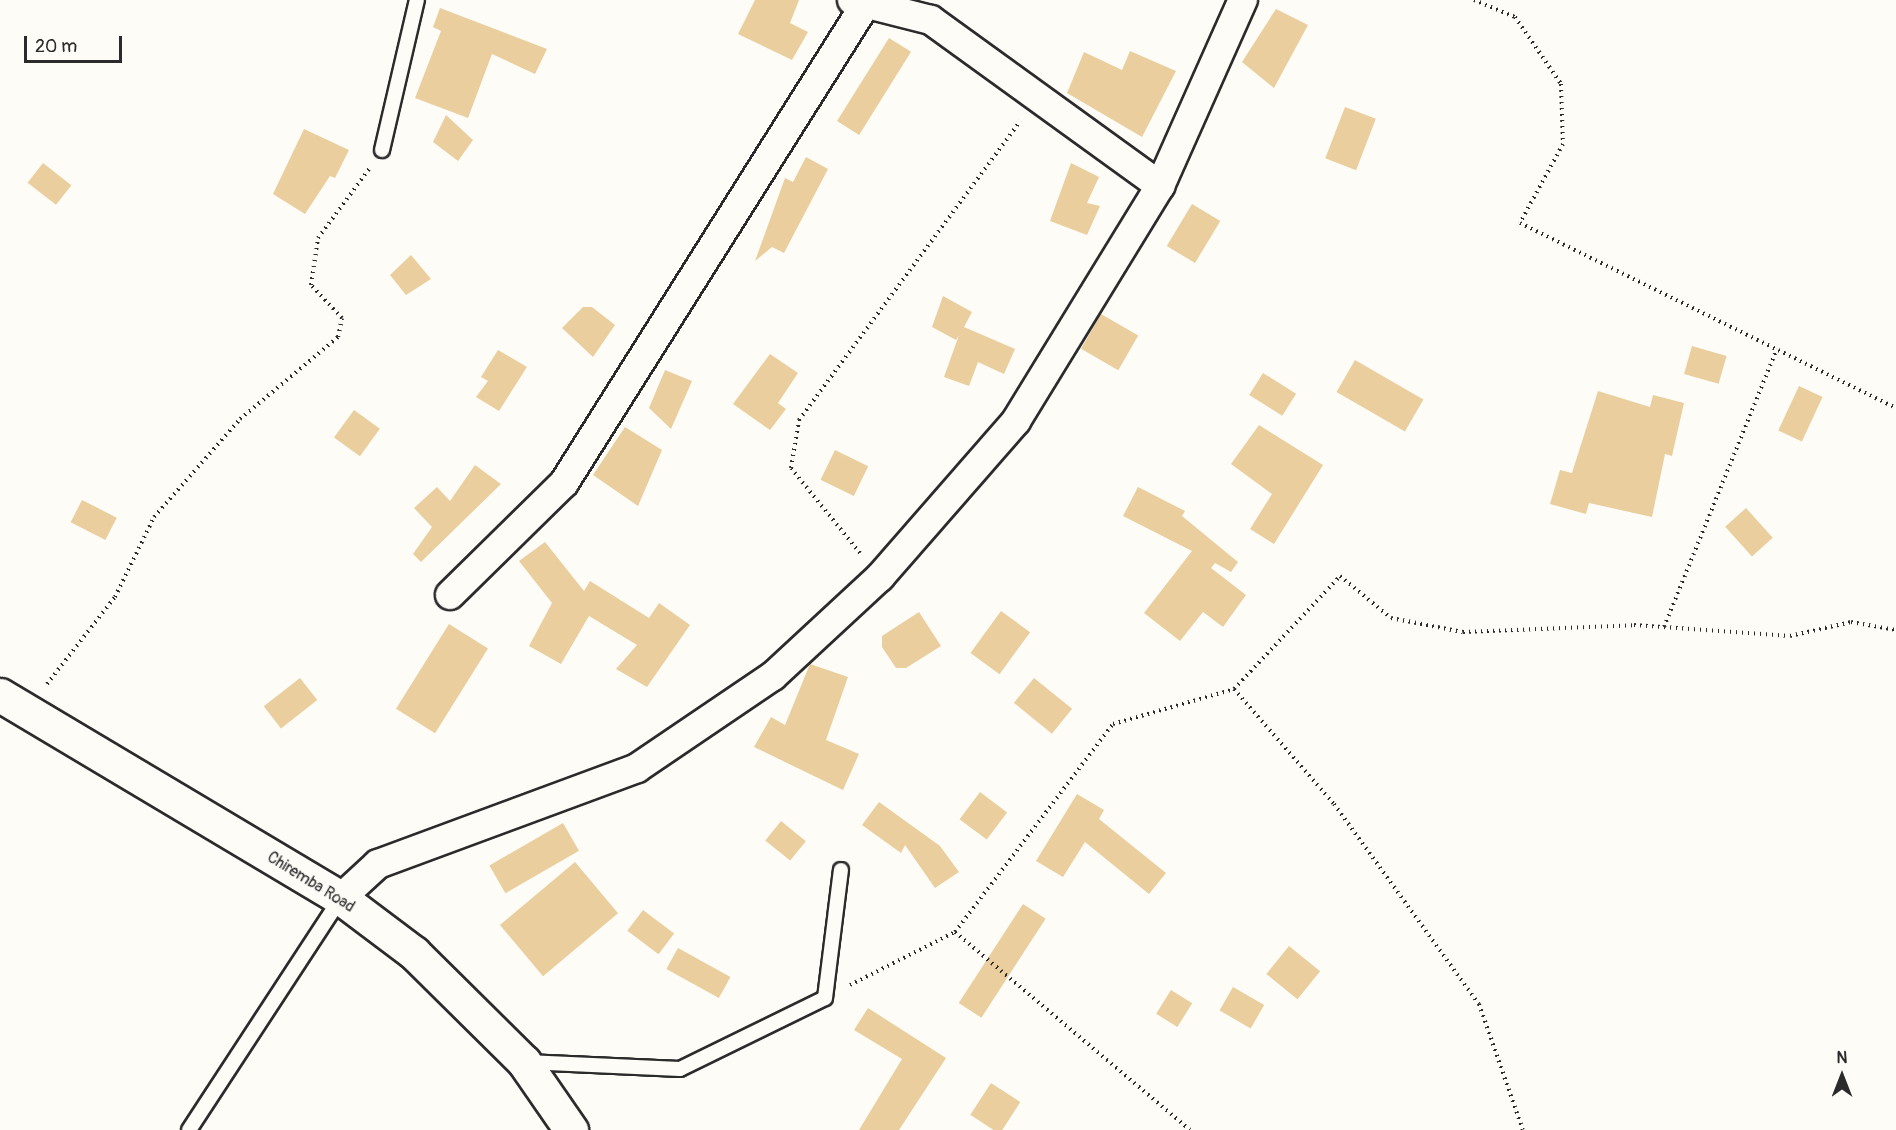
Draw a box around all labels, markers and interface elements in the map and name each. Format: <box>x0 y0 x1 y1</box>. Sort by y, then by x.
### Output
scale bar <box>27 24 124 62</box>
text: 20 m <box>35 35 77 58</box>
street label: Chiremba Road <box>264 847 358 917</box>
north arrow <box>1812 1046 1872 1106</box>
text: N <box>1837 1048 1847 1068</box>

